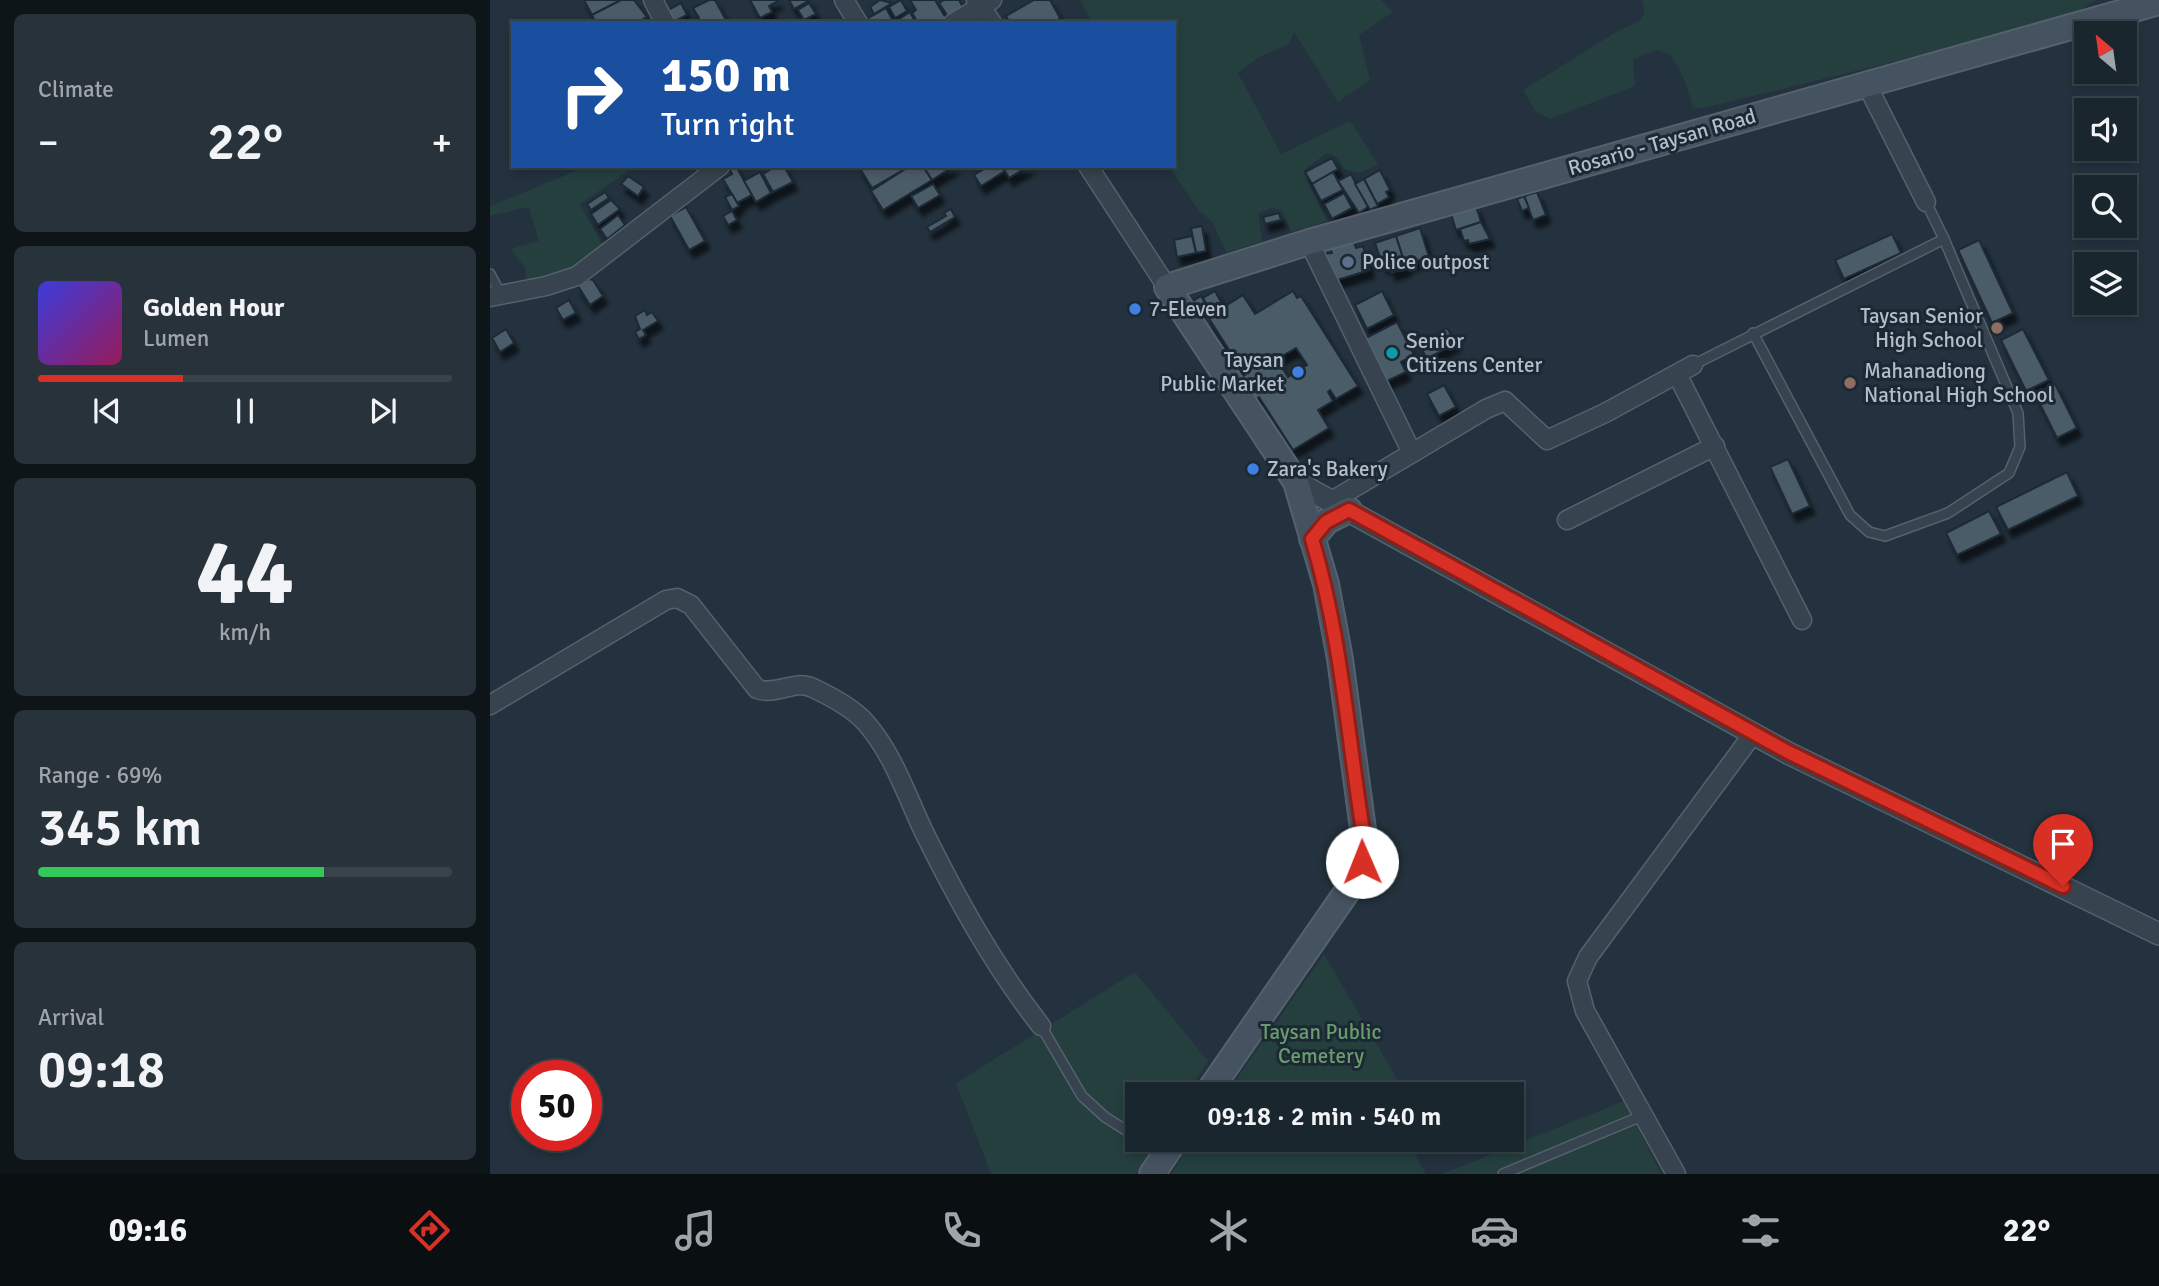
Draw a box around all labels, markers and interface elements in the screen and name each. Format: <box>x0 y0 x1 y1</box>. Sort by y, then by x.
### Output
north arrow <box>2074 21 2137 84</box>
map controls <box>2074 21 2137 315</box>
text: 150 m <box>661 45 791 105</box>
icon: right <box>546 49 637 140</box>
text: Climate <box>38 75 114 104</box>
button: sound <box>2074 98 2137 161</box>
street label: Rosario - Taysan Road <box>1565 103 1759 181</box>
text: Turn right <box>661 105 794 144</box>
text: 22° <box>207 110 283 174</box>
text: − <box>38 119 59 166</box>
text: + <box>431 119 452 166</box>
button: search <box>2074 175 2137 238</box>
place label: Police outpost <box>1362 249 1489 275</box>
button: layers <box>2074 252 2137 315</box>
marker: Police outpost <box>1340 254 1356 270</box>
text: Golden Hour <box>143 292 284 324</box>
place label: 7-Eleven <box>1149 296 1227 322</box>
marker: 7-Eleven <box>1127 301 1143 317</box>
place label: Taysan Senior High School <box>1860 303 1983 353</box>
marker: Taysan Senior High School <box>1989 320 2005 336</box>
text: Lumen <box>143 324 209 353</box>
place label: Senior Citizens Center <box>1406 328 1542 378</box>
marker: Senior Citizens Center <box>1384 345 1400 361</box>
place label: Taysan Public Market <box>1160 347 1284 397</box>
place label: Mahanadiong National High School <box>1864 358 2054 408</box>
marker: Taysan Public Market <box>1290 364 1306 380</box>
marker: Mahanadiong National High School <box>1842 375 1858 391</box>
icon: previous <box>88 392 126 430</box>
icon: pause <box>226 392 264 430</box>
icon: next <box>364 392 402 430</box>
place label: Zara's Bakery <box>1267 456 1388 482</box>
marker: Zara's Bakery <box>1245 461 1261 477</box>
text: 44 <box>196 516 294 629</box>
text: km/h <box>219 618 271 647</box>
text: Range · 69% <box>38 761 162 790</box>
text: 345 km <box>38 796 202 860</box>
pin <box>2033 814 2093 886</box>
position arrow <box>1325 825 1399 899</box>
icon: arrive <box>2044 825 2082 863</box>
text: Arrival <box>38 1003 104 1032</box>
park label: Taysan Public Cemetery <box>1261 1019 1381 1069</box>
text: 09:18 <box>38 1038 165 1102</box>
speed limit sign: 50 <box>511 1060 602 1151</box>
text: 09:18 · 2 min · 540 m <box>1208 1101 1441 1133</box>
icon: directions <box>405 1206 454 1255</box>
icon: music <box>671 1206 720 1255</box>
icon: phone <box>937 1206 986 1255</box>
icon: climate <box>1204 1206 1253 1255</box>
icon: car <box>1470 1206 1519 1255</box>
icon: filters <box>1736 1206 1785 1255</box>
text: 09:16 <box>109 1211 187 1250</box>
text: 22° <box>2003 1211 2050 1250</box>

